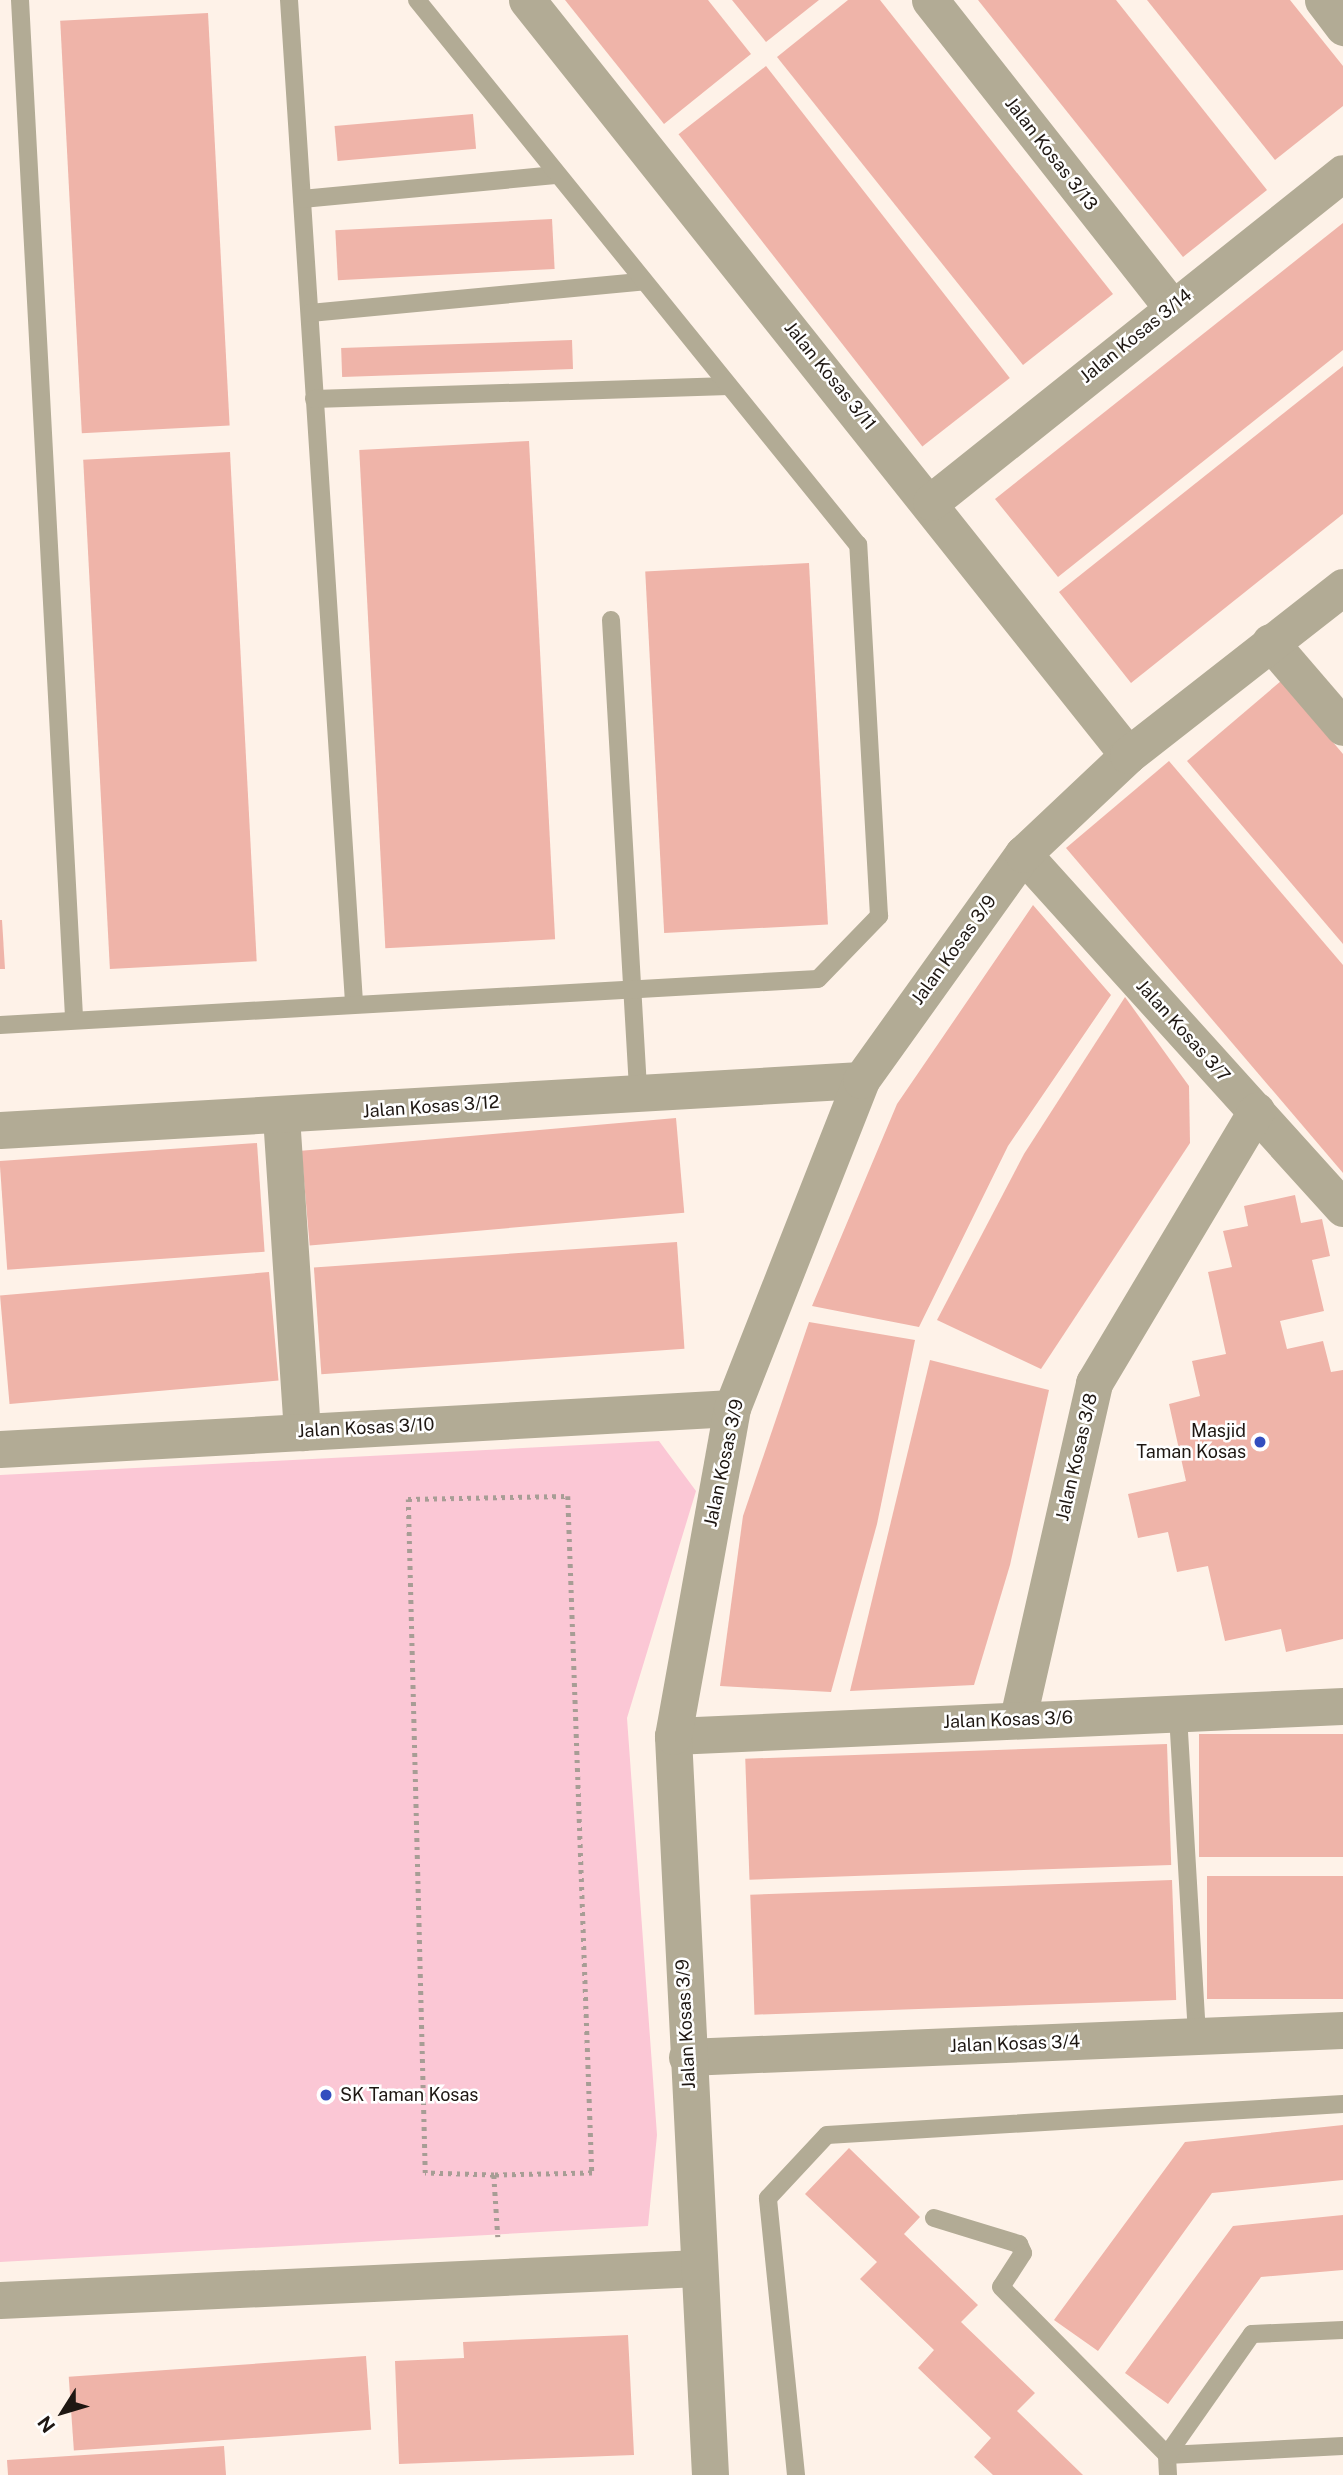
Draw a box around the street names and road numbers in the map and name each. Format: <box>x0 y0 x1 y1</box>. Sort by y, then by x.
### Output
street label: Jalan Kosas 3/13 <box>1000 93 1102 215</box>
street label: Jalan Kosas 3/14 <box>1076 284 1196 388</box>
street label: Jalan Kosas 3/11 <box>780 317 880 435</box>
street label: Jalan Kosas 3/9 <box>907 891 1001 1009</box>
street label: Jalan Kosas 3/7 <box>1132 976 1234 1086</box>
street label: Jalan Kosas 3/12 <box>362 1091 500 1123</box>
street label: Jalan Kosas 3/8 <box>1052 1391 1102 1523</box>
street label: Jalan Kosas 3/9 <box>700 1397 748 1529</box>
street label: Jalan Kosas 3/10 <box>297 1414 435 1442</box>
street label: Jalan Kosas 3/6 <box>943 1707 1073 1733</box>
street label: Jalan Kosas 3/9 <box>672 1958 700 2090</box>
street label: Jalan Kosas 3/4 <box>949 2031 1081 2057</box>

